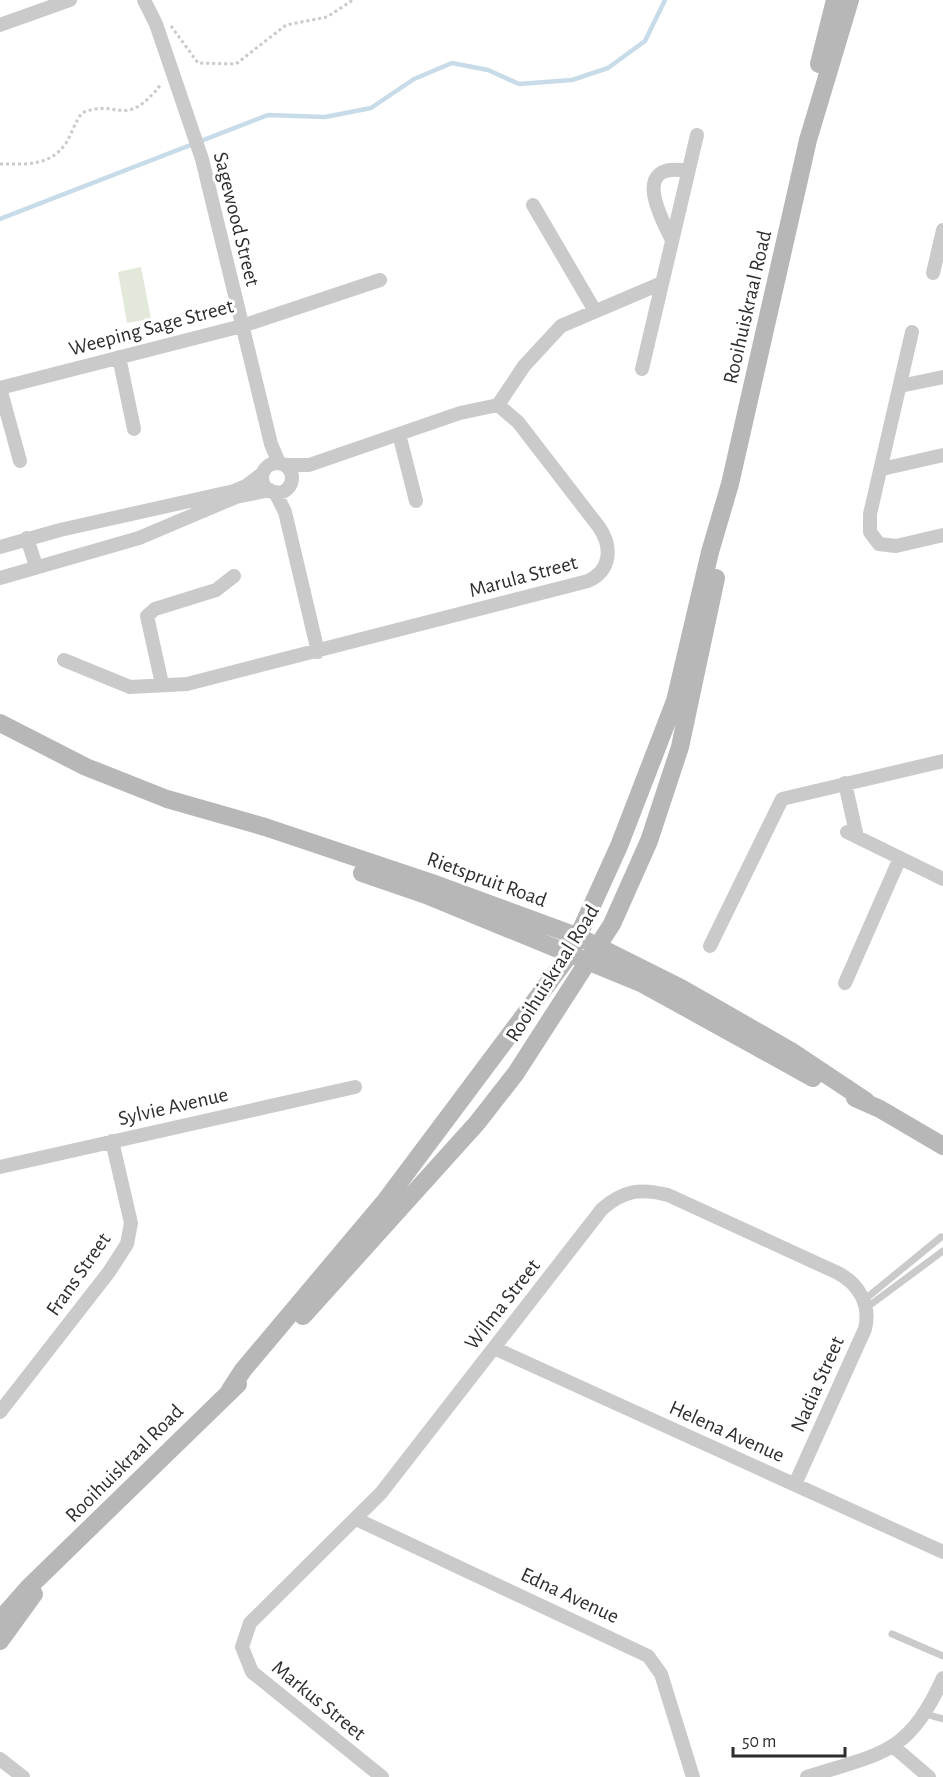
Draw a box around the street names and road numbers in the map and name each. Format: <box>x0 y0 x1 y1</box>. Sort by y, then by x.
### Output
street label: Sagewood Street <box>210 150 263 289</box>
street label: Rooihuiskraal Road <box>720 228 775 386</box>
street label: Weeping Sage Street <box>67 295 236 360</box>
street label: Marula Street <box>467 552 580 601</box>
street label: Rietspruit Road <box>424 848 550 911</box>
street label: Rooihuiskraal Road <box>502 901 603 1045</box>
street label: Sylvie Avenue <box>116 1084 230 1129</box>
street label: Frans Street <box>42 1229 115 1320</box>
street label: Wilma Street <box>461 1255 544 1353</box>
street label: Nadia Street <box>787 1333 848 1435</box>
street label: Helena Avenue <box>666 1397 788 1466</box>
street label: Rooihuiskraal Road <box>61 1400 187 1526</box>
street label: Edna Avenue <box>517 1564 622 1627</box>
street label: Markus Street <box>268 1656 370 1744</box>

